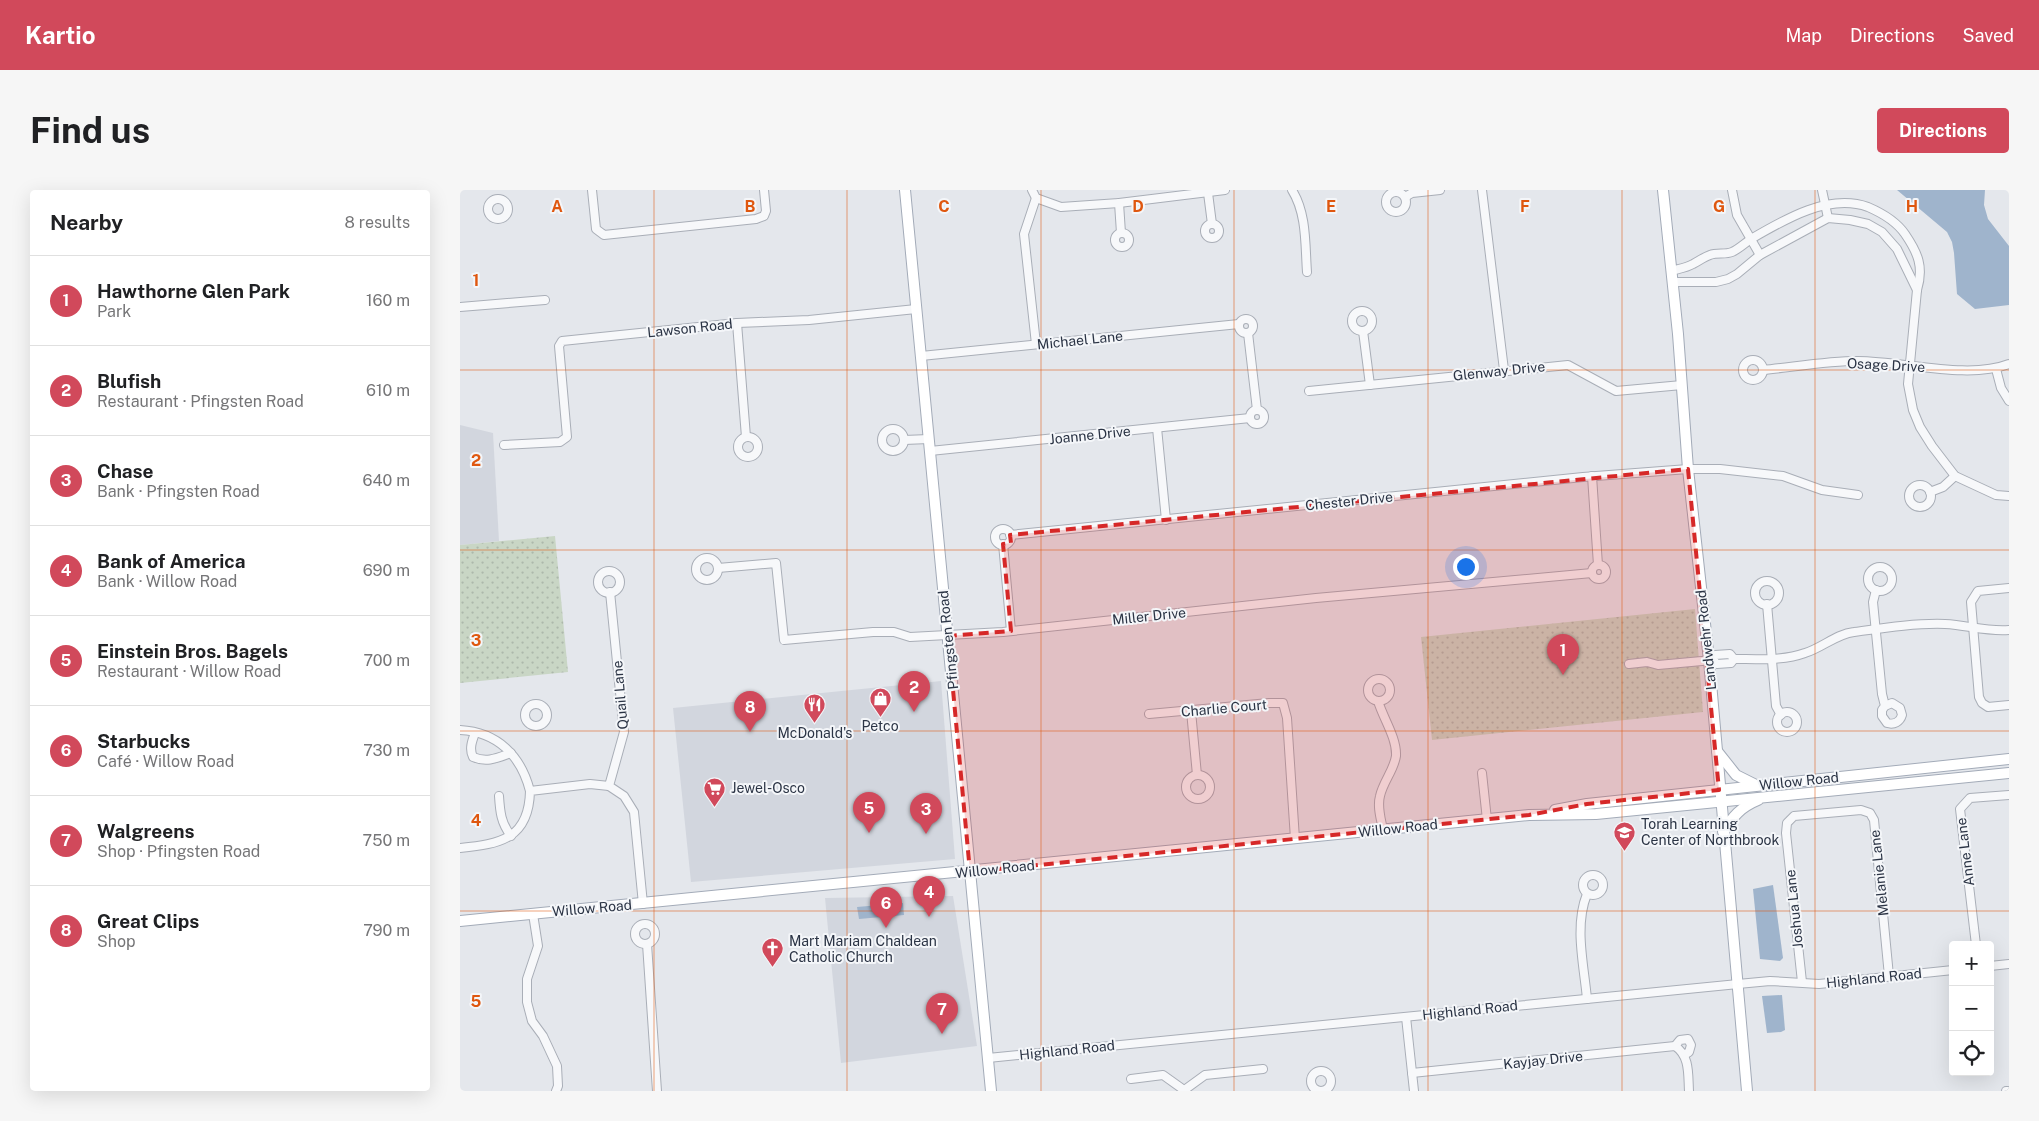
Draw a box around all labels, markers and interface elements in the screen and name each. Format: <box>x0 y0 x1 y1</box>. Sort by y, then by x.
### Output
text: Kartio <box>25 21 96 49</box>
text: Map <box>1785 25 1822 46</box>
text: Directions <box>1850 25 1935 46</box>
text: Saved <box>1963 25 2014 46</box>
button: Directions <box>1877 108 2009 153</box>
text: Find us <box>30 110 150 151</box>
text: A <box>551 197 563 216</box>
text: B <box>745 197 756 216</box>
text: C <box>938 197 950 216</box>
text: D <box>1132 197 1144 216</box>
text: E <box>1326 197 1336 216</box>
text: F <box>1520 197 1530 216</box>
text: G <box>1713 197 1725 216</box>
text: H <box>1906 197 1918 216</box>
text: Nearby <box>50 210 123 235</box>
text: 8 results <box>345 213 410 232</box>
text: 1 <box>473 271 479 290</box>
text: Hawthorne Glen Park <box>97 280 290 302</box>
text: 1 <box>63 291 69 310</box>
text: 160 m <box>366 291 410 310</box>
text: Park <box>97 302 131 321</box>
street label: Lawson Road <box>647 316 733 340</box>
street label: Michael Lane <box>1036 328 1124 352</box>
street label: Osage Drive <box>1846 355 1926 375</box>
street label: Glenway Drive <box>1452 358 1546 384</box>
text: Blufish <box>97 370 161 392</box>
text: 2 <box>61 381 71 400</box>
text: 610 m <box>366 381 410 400</box>
text: Restaurant · Pfingsten Road <box>97 392 304 411</box>
street label: Joanne Drive <box>1048 423 1132 447</box>
text: 2 <box>471 451 481 470</box>
text: Chase <box>97 460 153 482</box>
text: 3 <box>61 471 71 490</box>
text: 640 m <box>362 471 410 490</box>
text: Bank · Pfingsten Road <box>97 482 260 501</box>
street label: Chester Drive <box>1304 488 1394 514</box>
text: Bank of America <box>97 550 245 572</box>
your location <box>1453 554 1479 580</box>
text: 4 <box>61 561 71 580</box>
text: 690 m <box>363 561 410 580</box>
text: Bank · Willow Road <box>97 572 237 591</box>
street label: Landwehr Road <box>1693 589 1719 691</box>
street label: Pfingsten Road <box>935 590 961 690</box>
street label: Miller Drive <box>1111 604 1187 628</box>
text: 3 <box>471 631 481 650</box>
pin: 1 <box>1547 634 1579 675</box>
text: Einstein Bros. Bagels <box>97 640 288 662</box>
text: 5 <box>61 651 71 670</box>
text: 700 m <box>364 651 410 670</box>
street label: Quail Lane <box>609 660 631 730</box>
text: Restaurant · Willow Road <box>97 662 281 681</box>
pin: 2 <box>898 671 930 712</box>
shop icon: Petco <box>868 686 892 717</box>
pin: 8 <box>734 691 766 732</box>
restaurant icon: McDonald's <box>803 693 827 724</box>
street label: Charlie Court <box>1180 696 1268 720</box>
place label: Petco <box>861 718 899 734</box>
place label: McDonald's <box>778 725 852 741</box>
text: Starbucks <box>97 730 190 752</box>
text: 6 <box>61 741 71 760</box>
text: 730 m <box>363 741 410 760</box>
text: Café · Willow Road <box>97 752 234 771</box>
street label: Willow Road <box>1758 769 1840 793</box>
supermarket icon: Jewel-Osco <box>703 776 727 807</box>
place label: Jewel-Osco <box>731 780 805 796</box>
pin: 5 <box>853 792 885 833</box>
pin: 3 <box>910 793 942 834</box>
text: 4 <box>471 811 482 830</box>
street label: Willow Road <box>1357 816 1439 840</box>
place label: Torah Learning Center of Northbrook <box>1641 816 1779 848</box>
street label: Anne Lane <box>1953 817 1977 887</box>
text: Walgreens <box>97 820 194 842</box>
school or university icon: Torah Learning Center of Northbrook <box>1613 820 1637 851</box>
street label: Melanie Lane <box>1867 829 1891 917</box>
text: 7 <box>61 831 71 850</box>
text: 750 m <box>363 831 410 850</box>
text: Shop · Pfingsten Road <box>97 842 260 861</box>
street label: Willow Road <box>954 857 1036 881</box>
street label: Joshua Lane <box>1782 869 1806 949</box>
pin: 4 <box>913 876 945 917</box>
pin: 6 <box>870 887 902 928</box>
street label: Willow Road <box>551 897 633 919</box>
text: Great Clips <box>97 910 199 932</box>
text: 8 <box>61 921 71 940</box>
text: 790 m <box>363 921 410 940</box>
text: Shop <box>97 932 136 951</box>
place label: Mart Mariam Chaldean Catholic Church <box>789 933 937 965</box>
church icon: Mart Mariam Chaldean Catholic Church <box>761 937 785 968</box>
map controls <box>1949 941 1994 1076</box>
button: + <box>1949 941 1994 986</box>
street label: Highland Road <box>1825 965 1923 991</box>
button: − <box>1949 986 1994 1031</box>
text: 5 <box>471 992 482 1011</box>
pin: 7 <box>926 993 958 1034</box>
street label: Highland Road <box>1421 997 1519 1023</box>
button: locate <box>1949 1031 1994 1076</box>
street label: Highland Road <box>1018 1037 1116 1063</box>
street label: Kayjay Drive <box>1502 1048 1584 1072</box>

